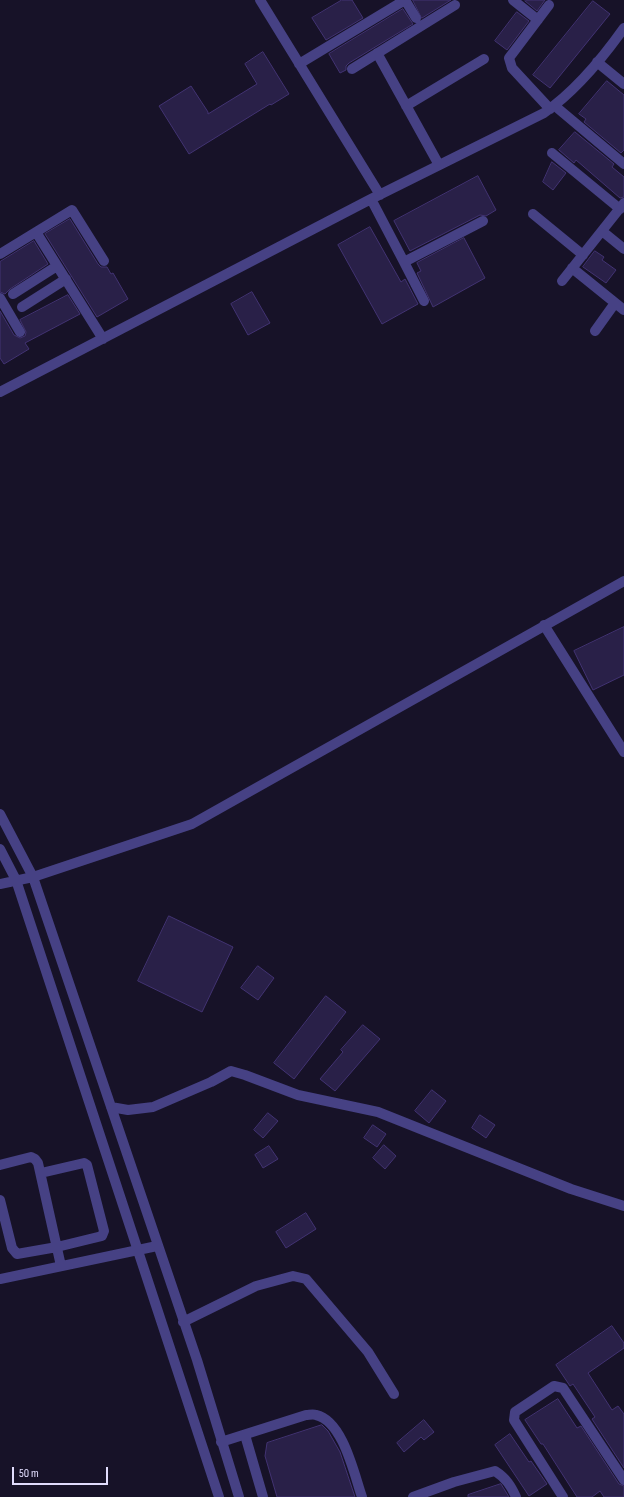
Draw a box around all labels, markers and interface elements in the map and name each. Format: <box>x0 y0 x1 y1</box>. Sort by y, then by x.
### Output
scale bar <box>14 1459 110 1485</box>
text: 50 m <box>19 1466 39 1481</box>

